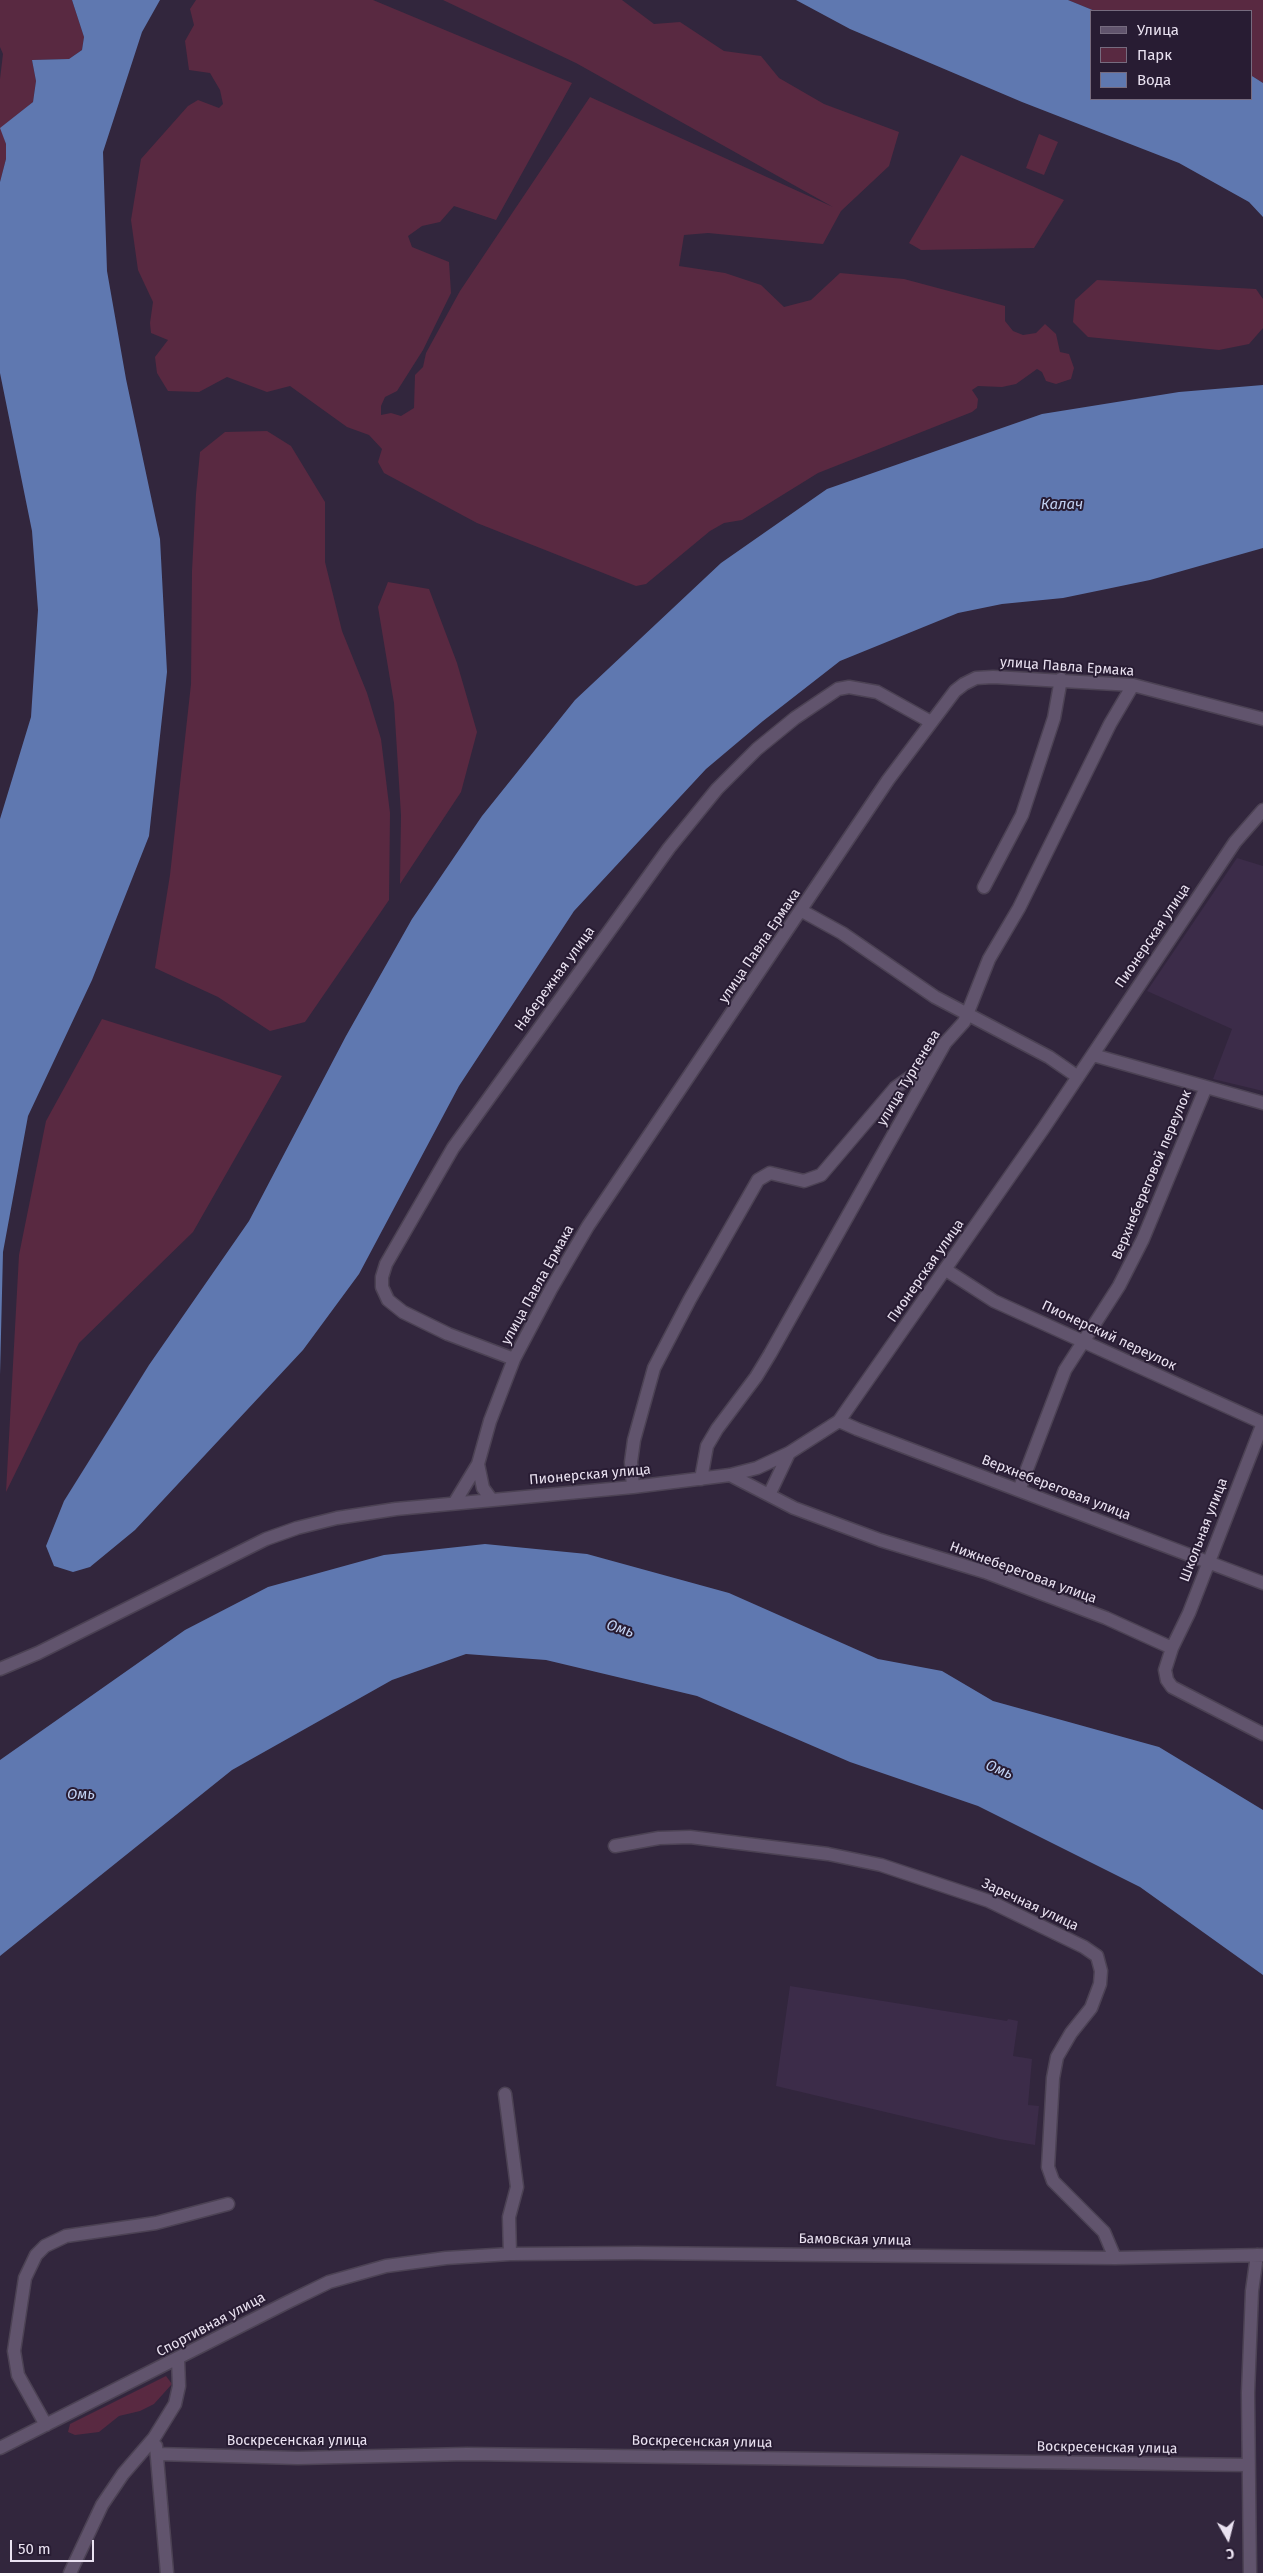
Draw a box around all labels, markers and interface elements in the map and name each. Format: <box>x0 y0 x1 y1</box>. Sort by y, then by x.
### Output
legend <box>1090 10 1253 100</box>
text: Улица <box>1137 21 1179 39</box>
text: Парк <box>1137 46 1172 64</box>
text: Вода <box>1137 71 1171 89</box>
water label: Калач <box>1041 496 1083 514</box>
street label: улица Павла Ермака <box>999 654 1135 680</box>
street label: Пионерская улица <box>1112 881 1194 991</box>
street label: улица Павла Ермака <box>715 886 805 1006</box>
street label: Набережная улица <box>511 923 599 1035</box>
street label: улица Тургенева <box>874 1027 944 1129</box>
street label: Верхнебереговой переулок <box>1109 1088 1195 1262</box>
street label: Пионерская улица <box>884 1216 968 1326</box>
street label: улица Павла Ермака <box>498 1222 578 1348</box>
street label: Пионерский переулок <box>1039 1297 1179 1375</box>
street label: Верхнебереговая улица <box>979 1452 1133 1524</box>
street label: Пионерская улица <box>528 1461 652 1489</box>
street label: Школьная улица <box>1176 1476 1232 1584</box>
street label: Нижнебереговая улица <box>947 1539 1099 1607</box>
water label: Омь <box>604 1616 636 1642</box>
water label: Омь <box>983 1756 1015 1784</box>
water label: Омь <box>67 1786 95 1804</box>
street label: Заречная улица <box>979 1875 1081 1935</box>
street label: Бамовская улица <box>798 2231 912 2249</box>
street label: Спортивная улица <box>154 2289 268 2361</box>
street label: Воскресенская улица <box>632 2432 772 2452</box>
street label: Воскресенская улица <box>227 2433 367 2449</box>
street label: Воскресенская улица <box>1037 2438 1177 2458</box>
north arrow <box>1203 2513 1253 2563</box>
scale bar <box>12 2530 96 2562</box>
text: 50 m <box>18 2540 51 2558</box>
text: С <box>1225 2544 1235 2562</box>

